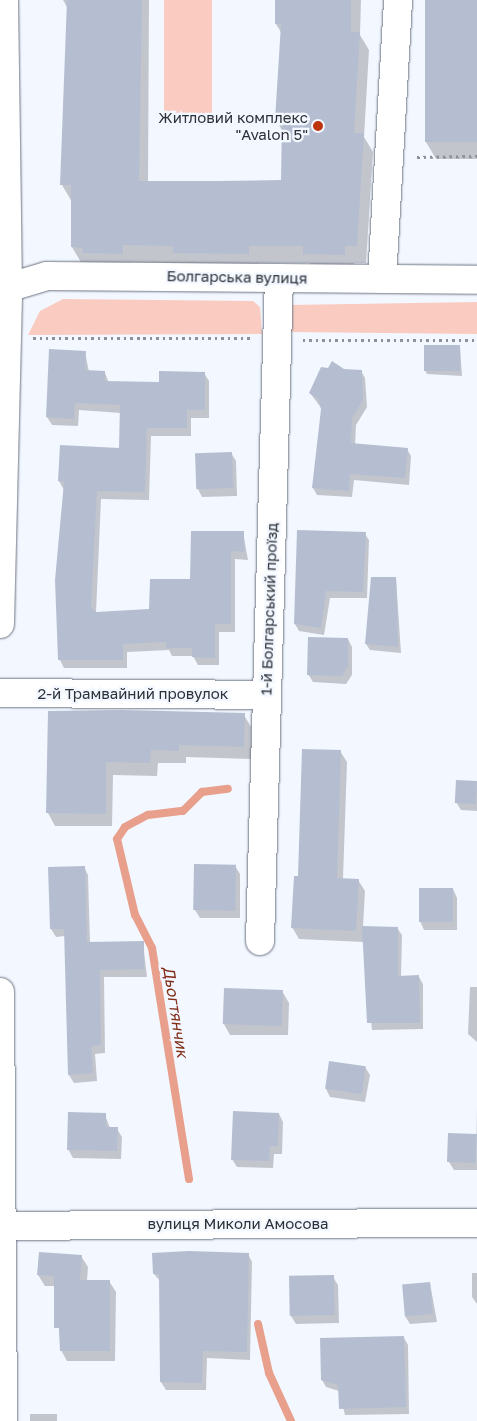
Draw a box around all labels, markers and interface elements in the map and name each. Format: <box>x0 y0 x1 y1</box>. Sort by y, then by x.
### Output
place label: Житловий комплекс "Avalon 5" <box>158 108 308 143</box>
marker: Житловий комплекс "Avalon 5" <box>312 120 324 132</box>
street label: Болгарська вулиця <box>166 267 308 287</box>
street label: 1-й Болгарський проїзд <box>257 522 281 696</box>
street label: 2-й Трамвайний провулок <box>38 685 228 703</box>
water label: Дьогтянчик <box>159 965 193 1059</box>
street label: вулиця Миколи Амосова <box>148 1215 328 1233</box>

